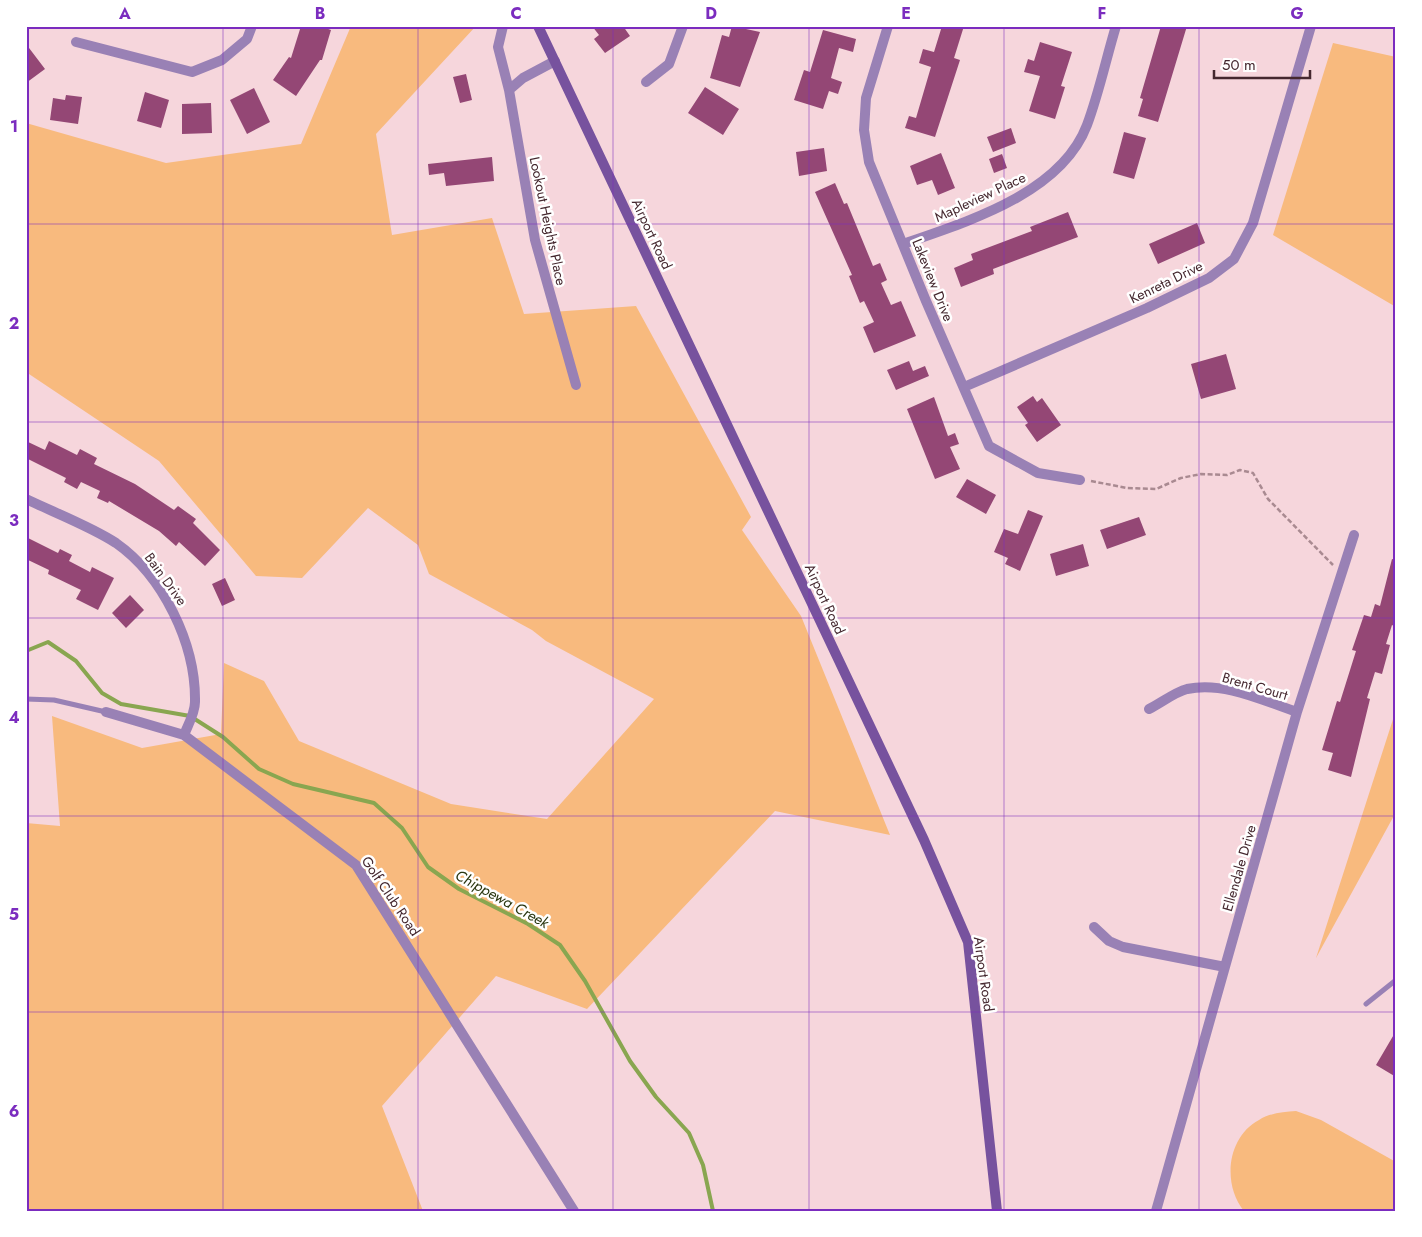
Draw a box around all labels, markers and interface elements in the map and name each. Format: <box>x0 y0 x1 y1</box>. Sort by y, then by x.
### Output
text: A <box>118 2 131 25</box>
text: B <box>315 2 325 25</box>
text: C <box>510 2 522 25</box>
text: D <box>705 2 717 25</box>
text: E <box>901 2 911 25</box>
text: F <box>1098 2 1106 25</box>
text: G <box>1290 2 1304 25</box>
scale bar <box>1214 48 1311 80</box>
text: 50 m <box>1222 54 1256 76</box>
text: 1 <box>10 115 18 138</box>
street label: Lookout Heights Place <box>525 155 571 287</box>
street label: Mapleview Place <box>931 167 1029 227</box>
street label: Airport Road <box>627 195 677 273</box>
street label: Lakeview Drive <box>907 236 959 324</box>
street label: Kenreta Drive <box>1126 256 1206 308</box>
text: 2 <box>9 312 19 335</box>
text: 3 <box>9 509 19 532</box>
street label: Bain Drive <box>140 549 192 609</box>
street label: Airport Road <box>800 560 850 638</box>
street label: Brent Court <box>1220 667 1291 705</box>
text: 4 <box>8 706 20 729</box>
street label: Ellendale Drive <box>1217 822 1261 914</box>
street label: Golf Club Road <box>357 852 425 940</box>
water label: Chippewa Creek <box>451 864 553 934</box>
text: 5 <box>9 903 19 926</box>
street label: Airport Road <box>969 935 999 1013</box>
text: 6 <box>9 1100 19 1123</box>

